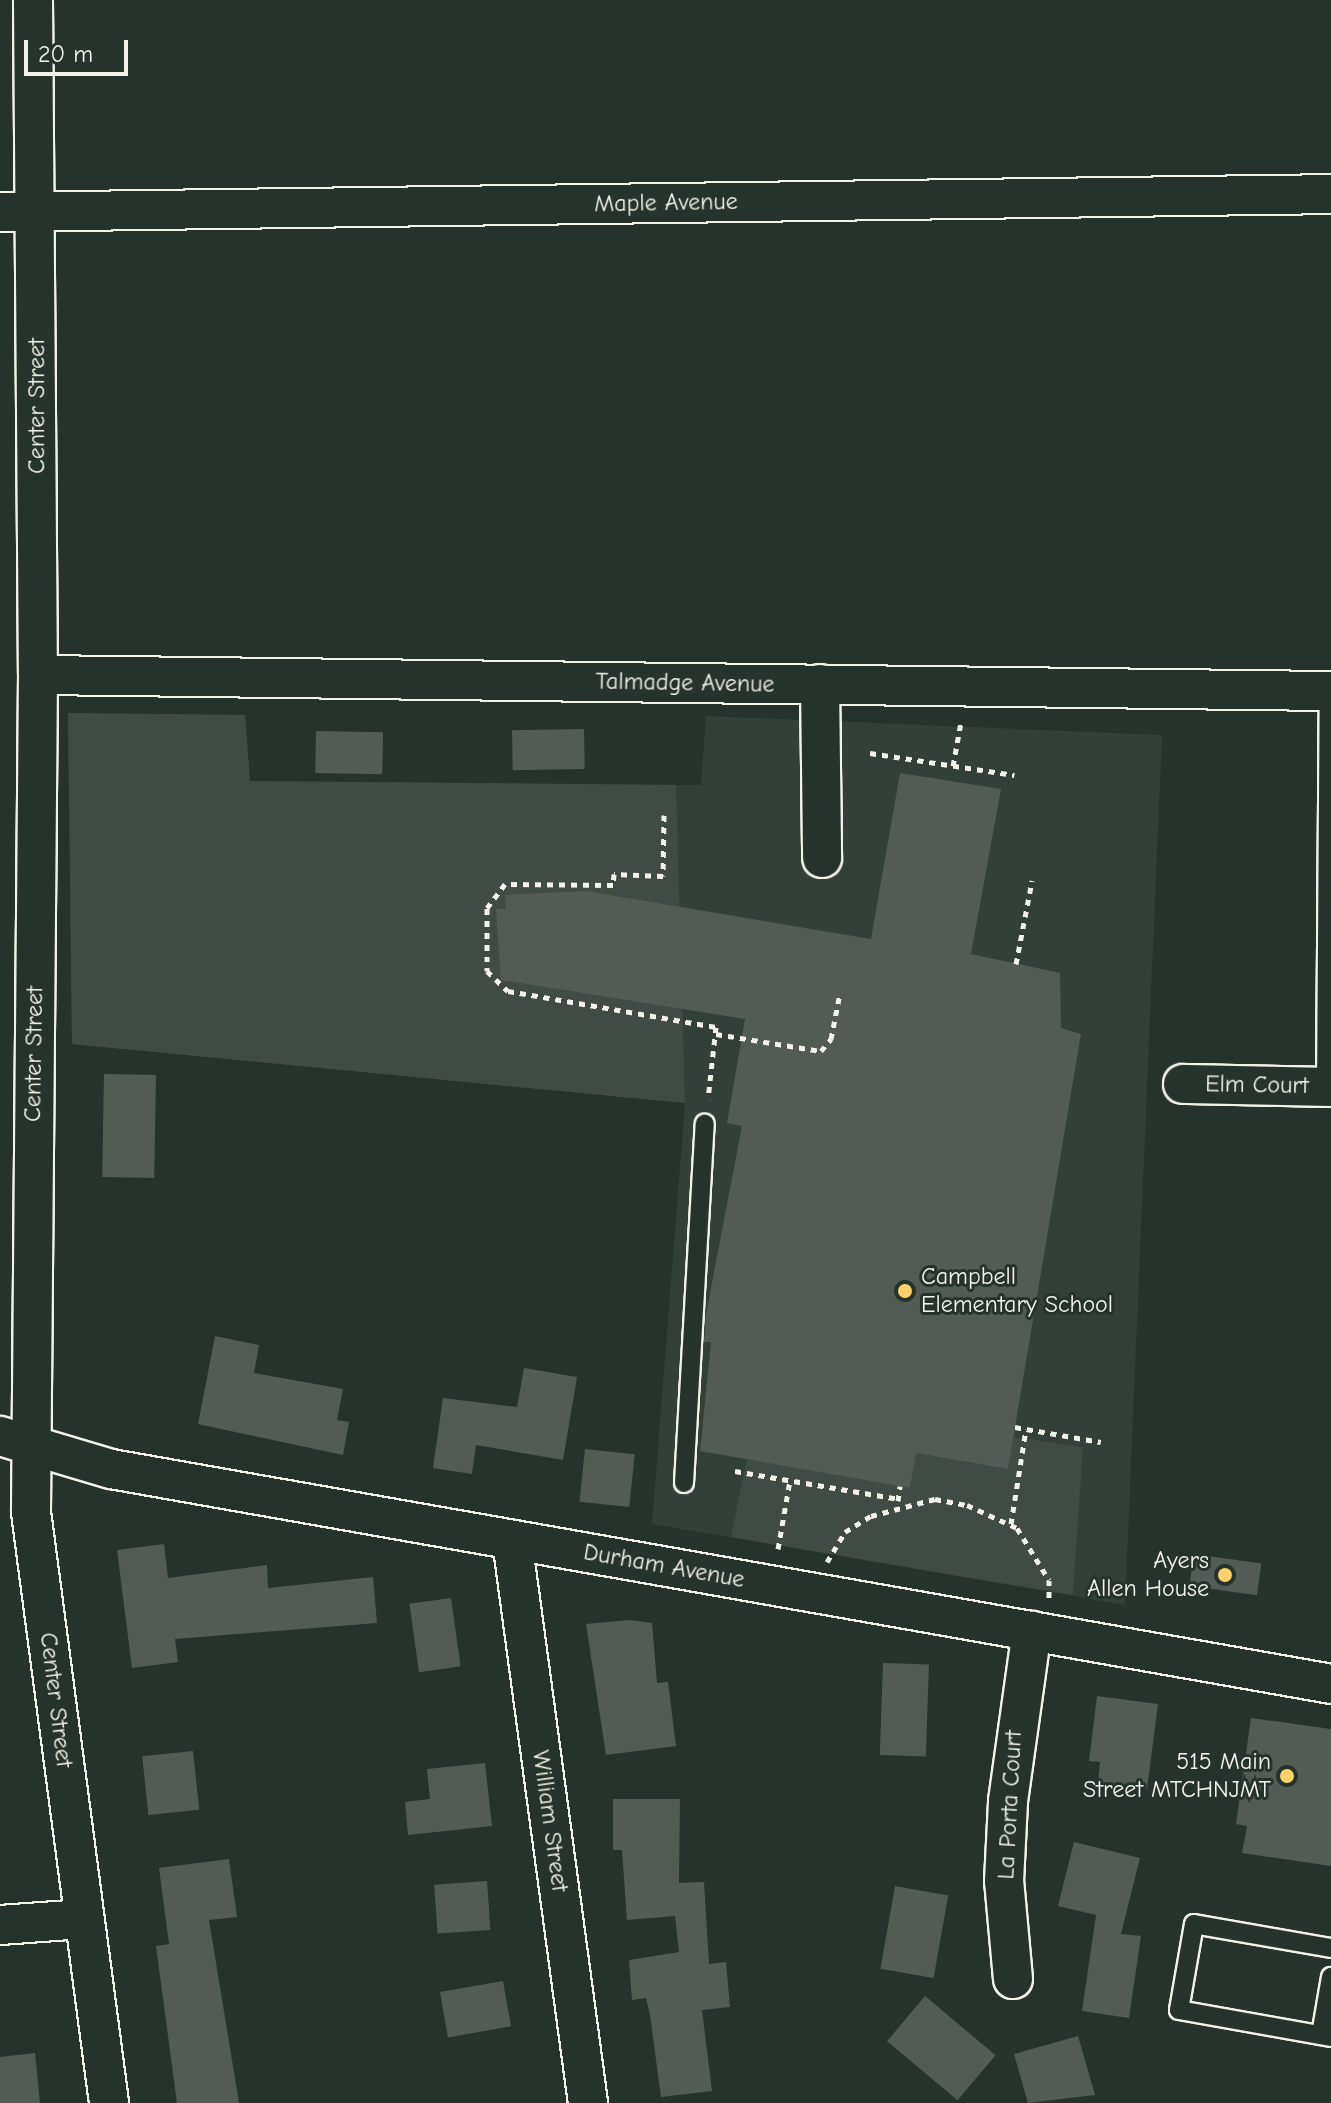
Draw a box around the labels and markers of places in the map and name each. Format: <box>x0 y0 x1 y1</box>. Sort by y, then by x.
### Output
place label: Campbell Elementary School <box>921 1263 1113 1319</box>
marker: Campbell Elementary School <box>896 1282 914 1300</box>
place label: Ayers Allen House <box>1087 1547 1209 1603</box>
marker: Ayers Allen House <box>1216 1566 1234 1584</box>
place label: 515 Main Street MTCHNJMT <box>1083 1748 1271 1804</box>
marker: 515 Main Street MTCHNJMT <box>1278 1767 1296 1785</box>

